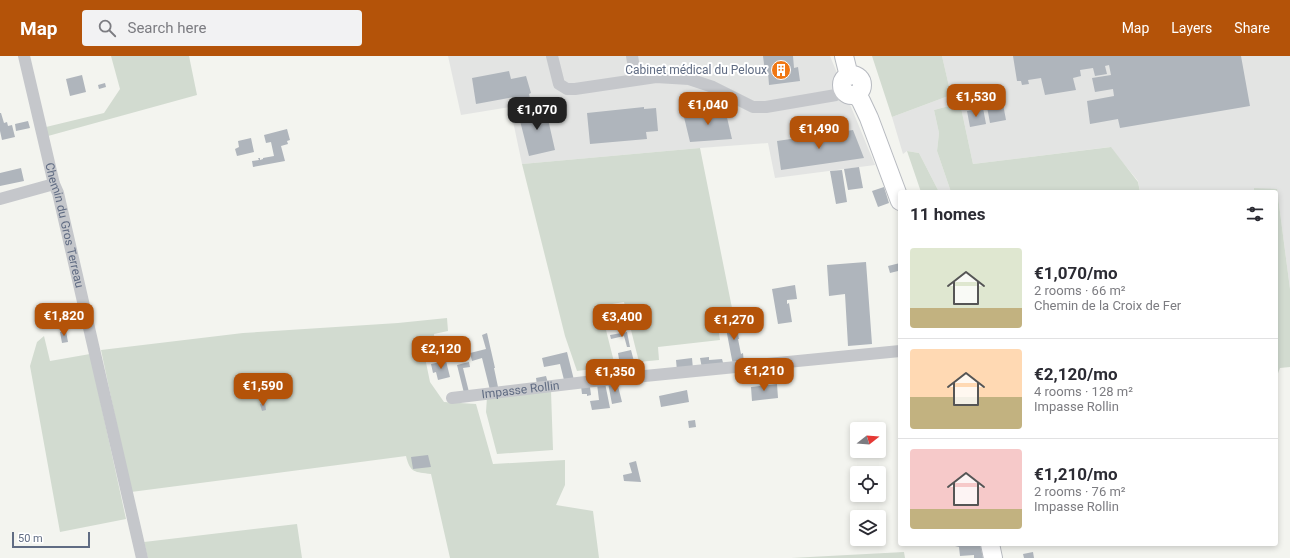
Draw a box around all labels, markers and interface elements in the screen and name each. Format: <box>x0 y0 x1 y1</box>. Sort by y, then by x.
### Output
search box <box>82 10 362 46</box>
text: Map <box>20 17 58 40</box>
icon: search <box>96 17 118 39</box>
text: Search here <box>128 19 206 37</box>
text: Map <box>1122 20 1149 36</box>
text: Layers <box>1171 20 1212 36</box>
text: Share <box>1234 20 1270 36</box>
building icon: Cabinet médical du Peloux <box>770 59 792 81</box>
place label: Cabinet médical du Peloux <box>625 63 767 77</box>
pin: €1,530 <box>943 84 1009 118</box>
text: €1,530 <box>956 89 996 104</box>
pin: €1,040 <box>675 92 741 126</box>
pin: €1,070 <box>504 97 570 131</box>
text: €1,040 <box>688 97 728 112</box>
text: €1,070 <box>517 102 557 117</box>
pin: €1,490 <box>786 116 852 150</box>
text: €1,490 <box>799 121 839 136</box>
street label: Chemin du Gros Terreau <box>42 161 87 289</box>
icon: filters <box>1244 203 1266 225</box>
text: 11 homes <box>910 204 986 224</box>
text: €1,070/mo <box>1034 263 1118 283</box>
icon: home <box>942 264 990 312</box>
text: 2 rooms · 66 m² <box>1034 283 1126 298</box>
text: Chemin de la Croix de Fer <box>1034 298 1181 313</box>
pin: €1,820 <box>31 303 97 337</box>
pin: €3,400 <box>589 304 655 338</box>
pin: €1,270 <box>701 307 767 341</box>
text: €1,820 <box>44 308 84 323</box>
text: €3,400 <box>602 309 642 324</box>
text: €1,270 <box>714 312 754 327</box>
pin: €2,120 <box>408 336 474 370</box>
text: €2,120 <box>421 341 461 356</box>
pin: €1,210 <box>731 358 797 392</box>
pin: €1,350 <box>582 359 648 393</box>
text: €1,210 <box>744 363 784 378</box>
text: €1,350 <box>595 364 635 379</box>
text: €2,120/mo <box>1034 364 1118 384</box>
icon: home <box>942 365 990 413</box>
pin: €1,590 <box>230 373 296 407</box>
text: €1,590 <box>243 378 283 393</box>
street label: Impasse Rollin <box>481 378 560 401</box>
text: 4 rooms · 128 m² <box>1034 384 1133 399</box>
text: Impasse Rollin <box>1034 399 1119 414</box>
north arrow <box>850 422 886 458</box>
map controls <box>850 422 886 546</box>
text: €1,210/mo <box>1034 464 1118 484</box>
icon: home <box>942 465 990 513</box>
button: locate <box>850 466 886 502</box>
text: 2 rooms · 76 m² <box>1034 484 1126 499</box>
text: Impasse Rollin <box>1034 499 1119 514</box>
button: layers <box>850 510 886 546</box>
scale bar <box>12 530 90 549</box>
text: 50 m <box>18 532 43 545</box>

